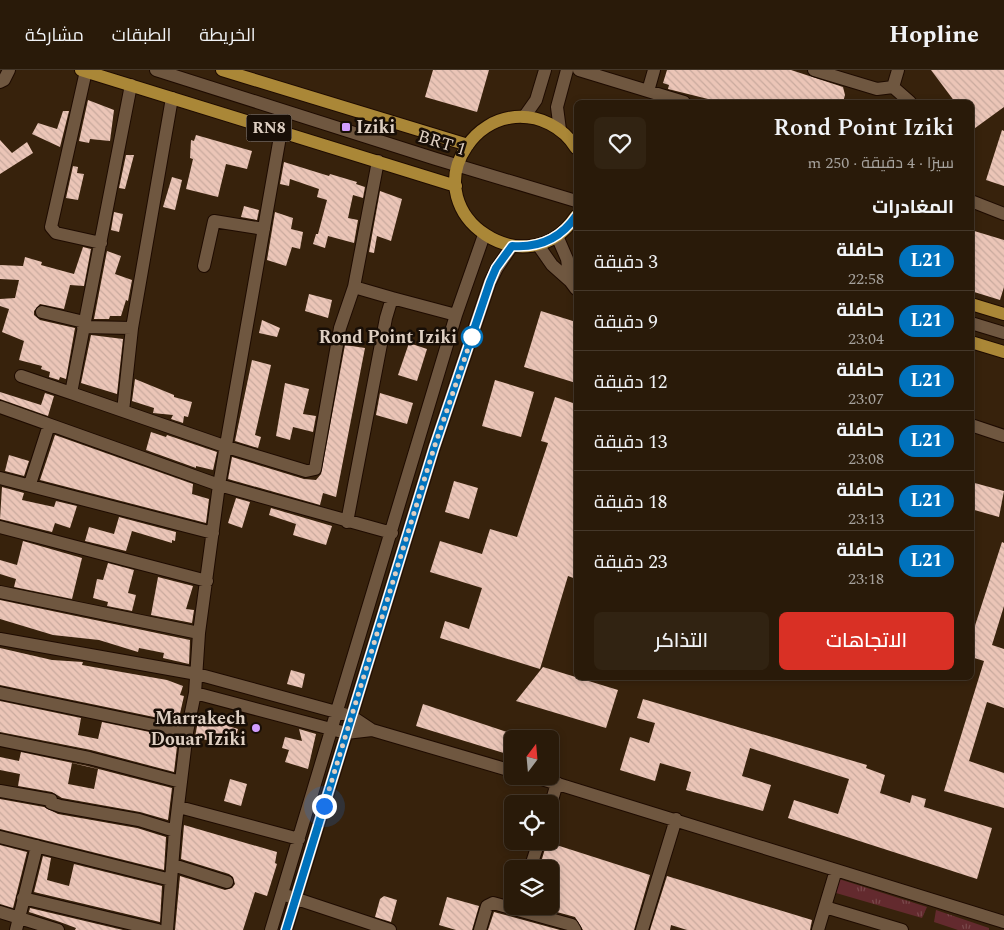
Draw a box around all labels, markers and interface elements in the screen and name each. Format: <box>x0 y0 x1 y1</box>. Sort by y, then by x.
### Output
text: Hopline <box>889 17 979 53</box>
text: مشاركة <box>25 22 84 49</box>
text: الطبقات <box>112 22 171 49</box>
text: الخريطة <box>199 22 256 49</box>
text: Rond Point Iziki <box>773 110 954 146</box>
road number: RN8 <box>246 114 292 142</box>
place label: Iziki <box>356 114 395 141</box>
button: heart <box>594 117 646 169</box>
marker: Iziki <box>340 121 352 133</box>
street label: BRT 1 <box>415 123 469 163</box>
text: سيرًا · 4 دقيقة · 250 m <box>808 151 954 175</box>
text: المغادرات <box>872 193 954 222</box>
text: حافلة <box>836 236 884 265</box>
text: L21 <box>911 247 942 274</box>
text: 3 دقيقة <box>594 248 658 277</box>
text: 22:58 <box>848 267 884 291</box>
text: حافلة <box>836 296 884 325</box>
text: L21 <box>911 307 942 334</box>
text: 9 دقيقة <box>594 308 658 337</box>
place label: Rond Point Iziki <box>318 324 457 351</box>
marker: Rond Point Iziki <box>461 326 483 348</box>
text: 23:04 <box>848 327 884 351</box>
text: حافلة <box>836 356 884 385</box>
text: L21 <box>911 367 942 394</box>
text: 12 دقيقة <box>594 368 667 397</box>
text: 23:07 <box>848 387 884 411</box>
text: حافلة <box>836 416 884 445</box>
text: L21 <box>911 427 942 454</box>
text: 13 دقيقة <box>594 428 667 457</box>
text: 23:08 <box>848 447 884 471</box>
text: حافلة <box>836 476 884 505</box>
text: L21 <box>911 487 942 514</box>
text: 18 دقيقة <box>594 488 667 517</box>
text: 23:13 <box>848 507 884 531</box>
text: حافلة <box>836 536 884 565</box>
text: L21 <box>911 547 942 574</box>
text: 23 دقيقة <box>594 548 667 577</box>
text: 23:18 <box>848 567 884 591</box>
button: التذاكر <box>594 612 769 670</box>
button: الاتجاهات <box>779 612 954 670</box>
place label: Marrakech Douar Iziki <box>150 705 246 753</box>
marker: Marrakech Douar Iziki <box>250 722 262 734</box>
north arrow <box>504 730 559 785</box>
map controls <box>504 730 559 915</box>
your location <box>312 794 337 819</box>
button: locate <box>504 795 559 850</box>
button: layers <box>504 860 559 915</box>

